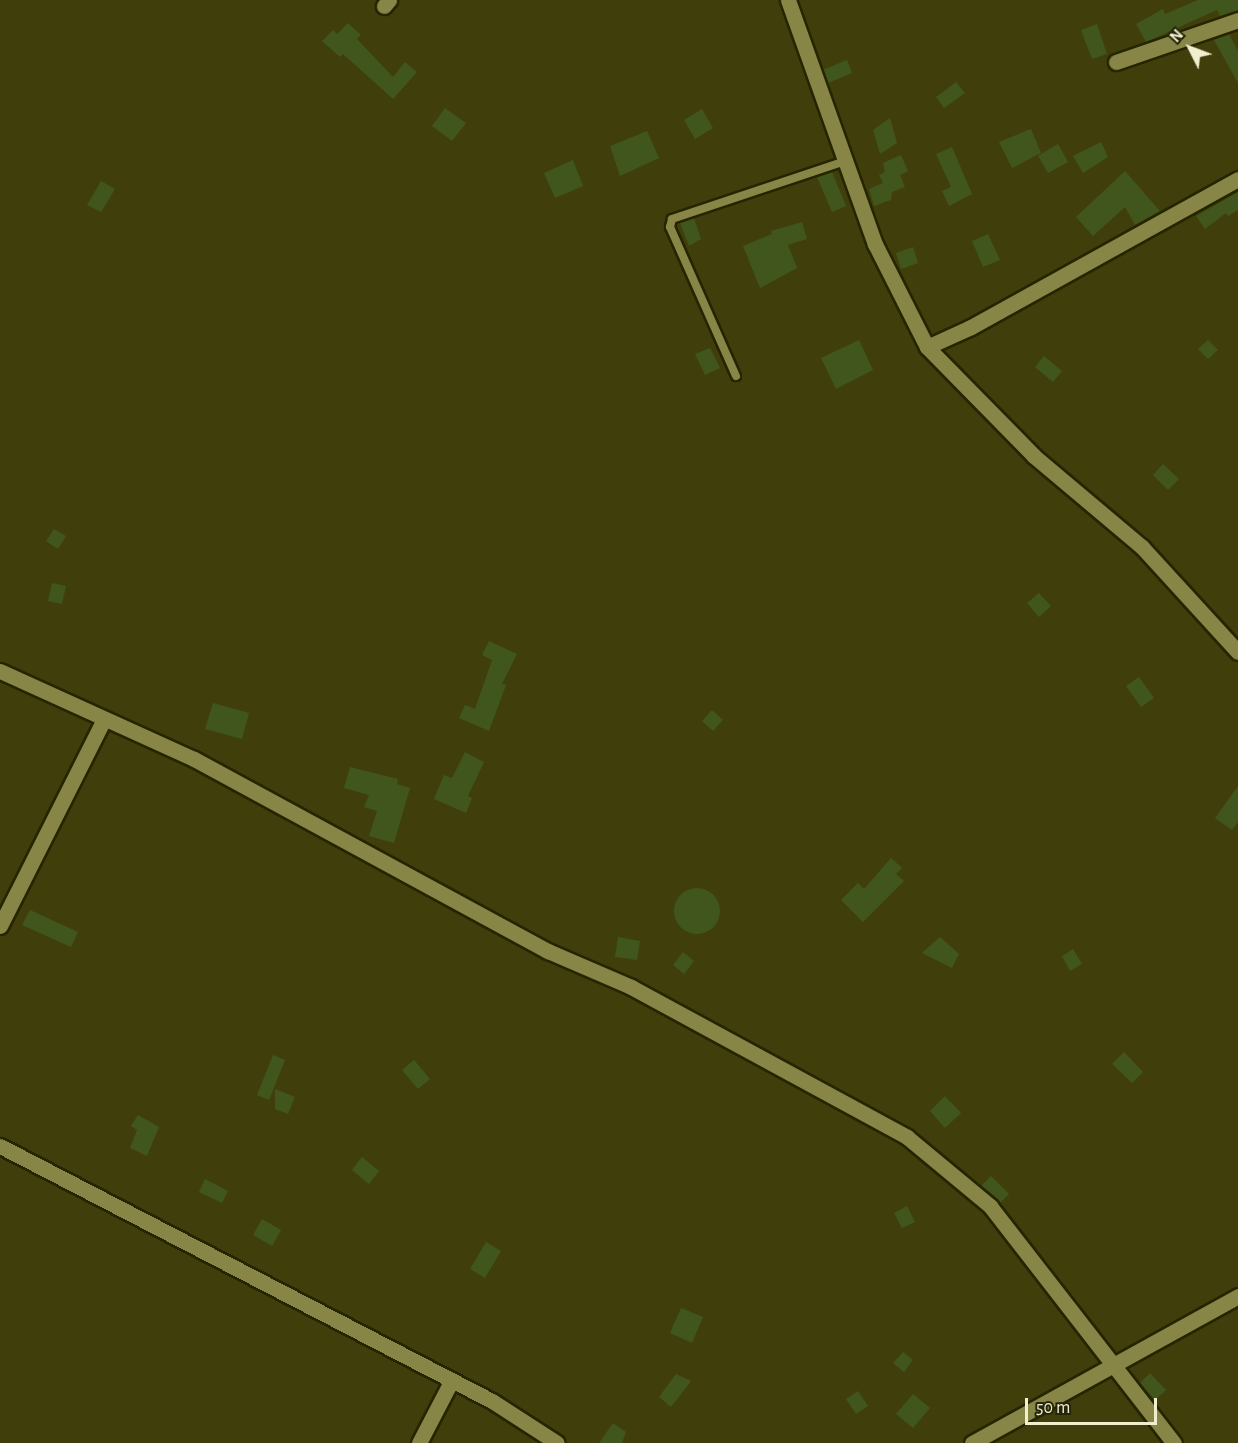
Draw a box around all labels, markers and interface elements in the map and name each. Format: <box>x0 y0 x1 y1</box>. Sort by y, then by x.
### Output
north arrow <box>1160 18 1220 78</box>
text: N <box>1167 26 1186 45</box>
scale bar <box>1028 1386 1160 1424</box>
text: 50 m <box>1036 1399 1070 1417</box>

